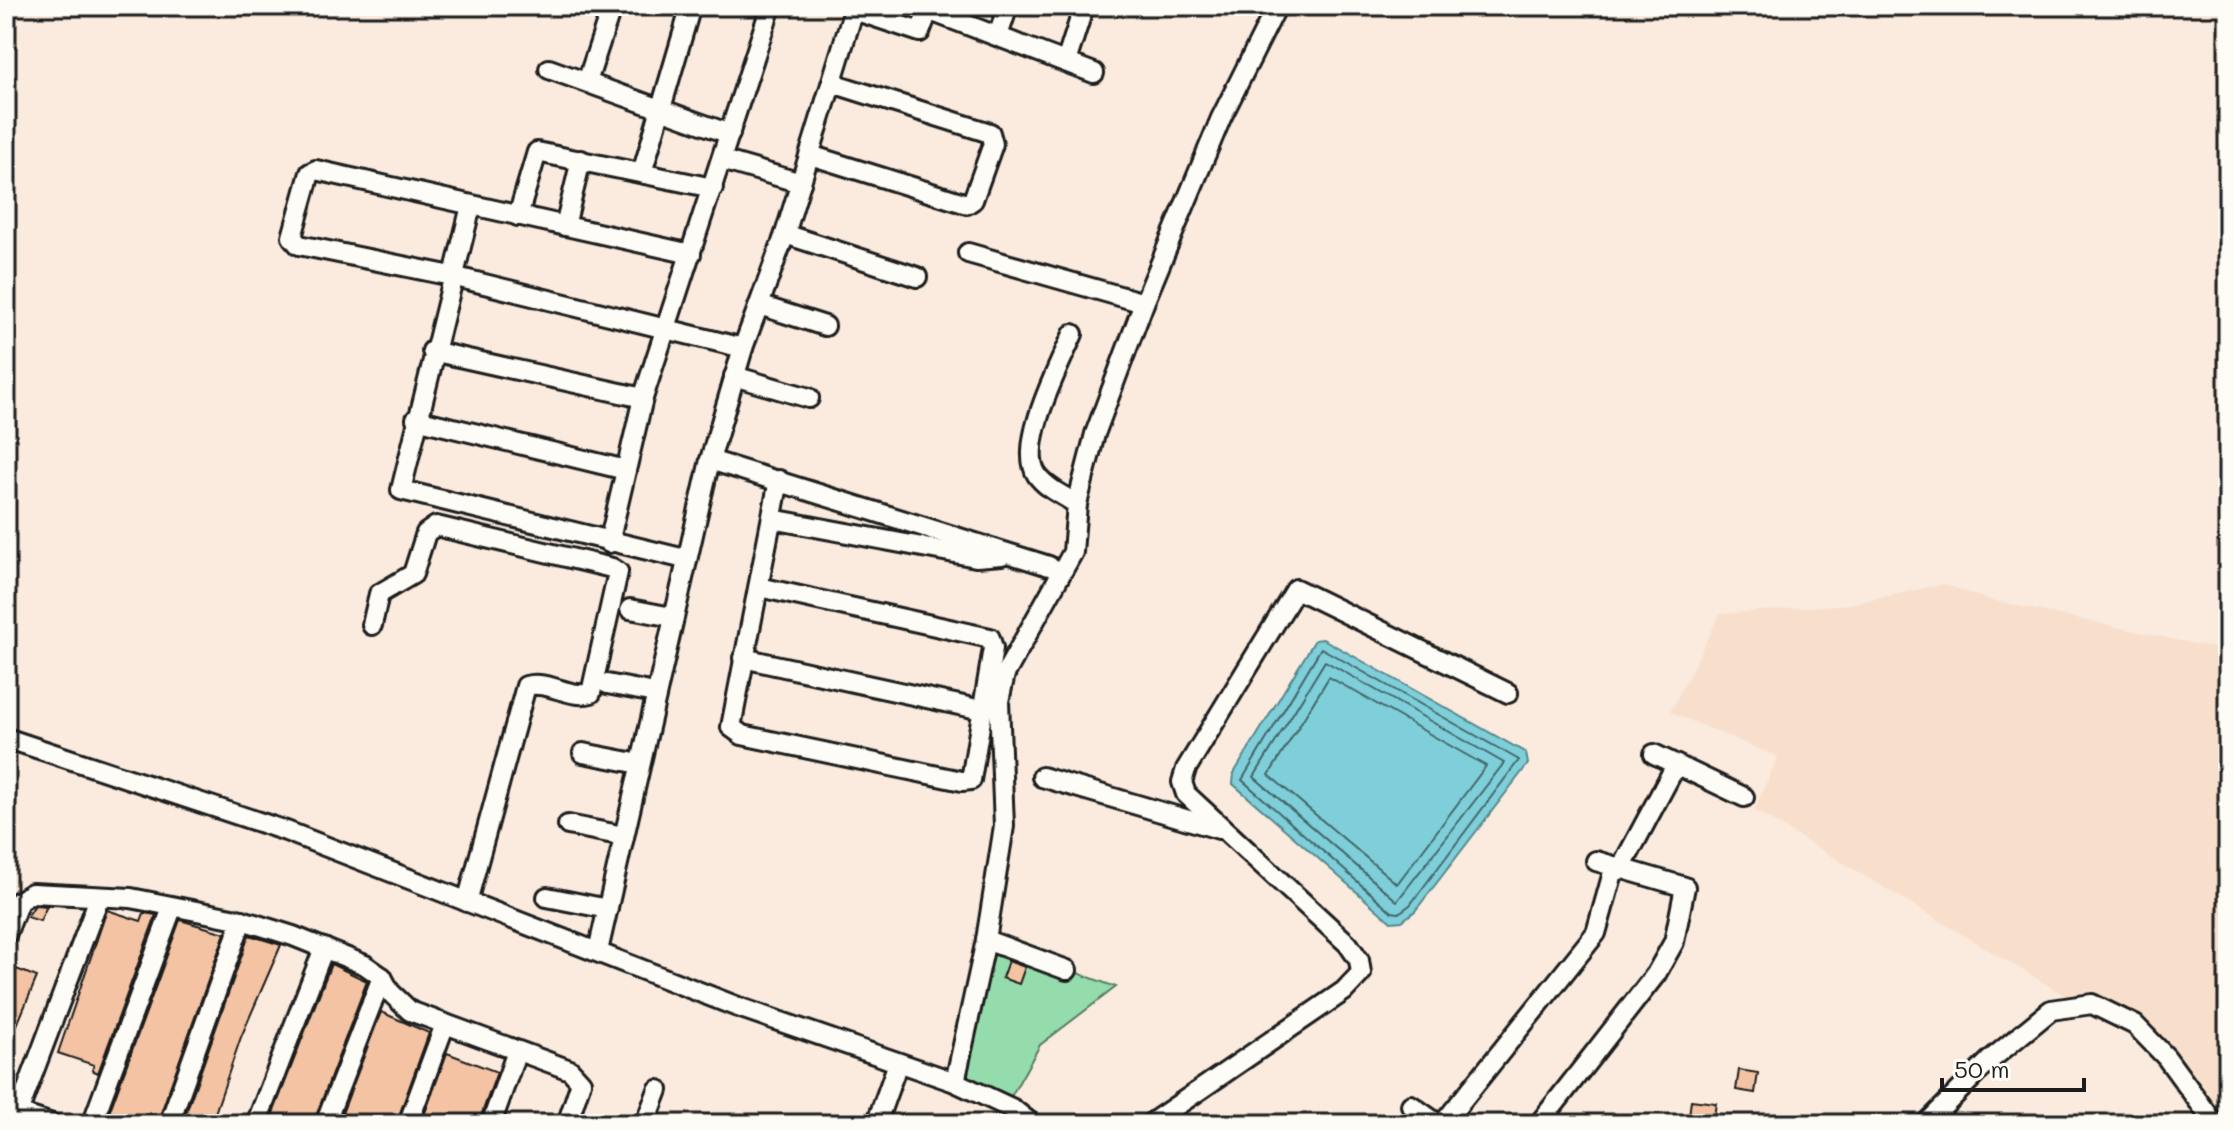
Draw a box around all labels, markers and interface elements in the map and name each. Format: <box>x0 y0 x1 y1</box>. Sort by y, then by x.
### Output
scale bar <box>1942 1042 2084 1092</box>
text: 50 m <box>1954 1053 2010 1084</box>

